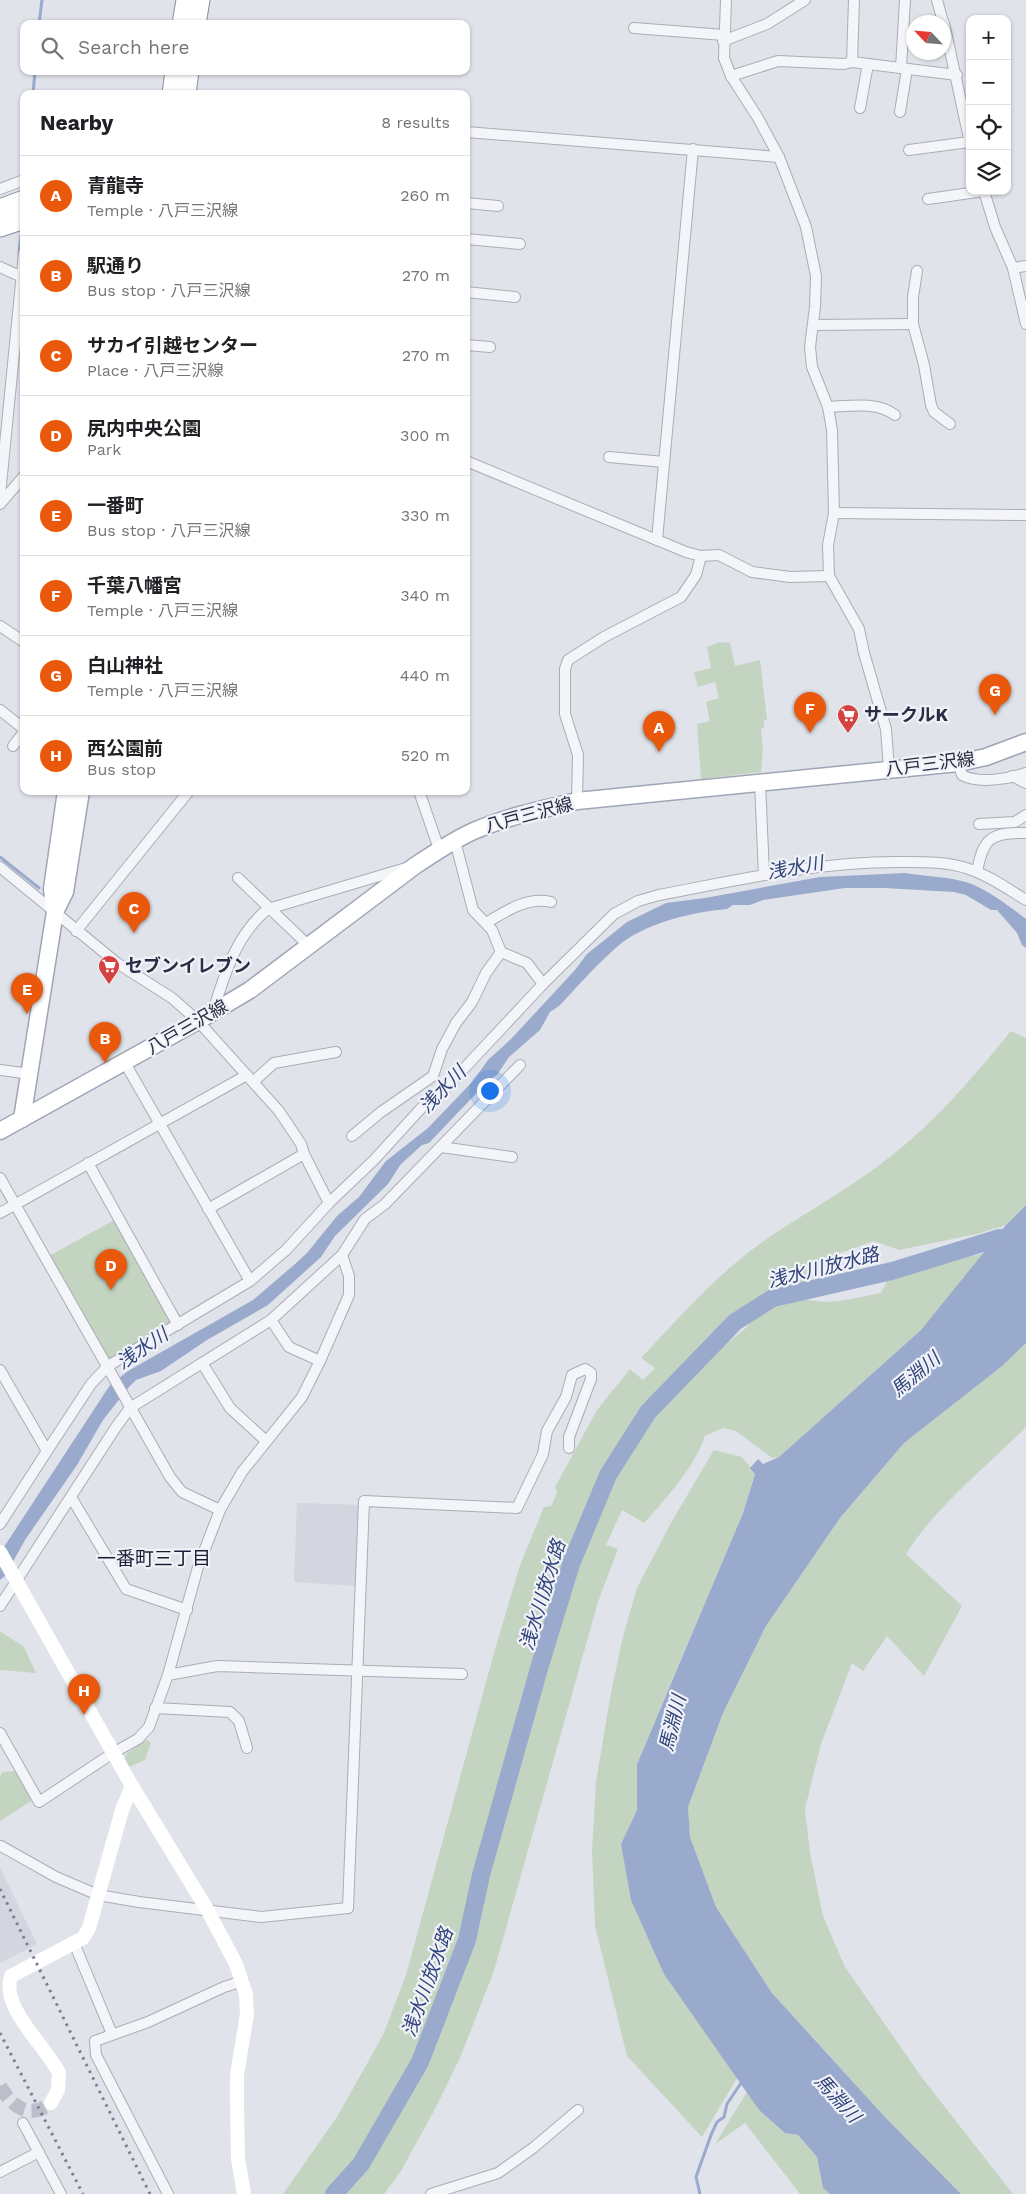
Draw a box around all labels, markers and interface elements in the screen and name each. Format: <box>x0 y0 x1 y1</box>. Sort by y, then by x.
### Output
north arrow <box>906 15 951 60</box>
map controls <box>966 15 1011 195</box>
button: + <box>966 15 1011 60</box>
search box <box>20 20 470 75</box>
icon: search <box>38 34 66 62</box>
text: Search here <box>78 36 189 59</box>
button: − <box>966 60 1011 105</box>
button: locate <box>966 105 1011 150</box>
text: Nearby <box>40 110 113 135</box>
text: 8 results <box>381 113 450 132</box>
button: layers <box>966 150 1011 195</box>
text: 青龍寺 <box>87 174 144 197</box>
text: A <box>51 186 61 205</box>
text: 260 m <box>400 186 450 205</box>
text: Temple · 八戸三沢線 <box>87 201 238 220</box>
text: 駅通り <box>87 254 144 277</box>
text: B <box>51 266 61 285</box>
text: 270 m <box>402 266 450 285</box>
text: Bus stop · 八戸三沢線 <box>87 281 251 300</box>
text: サカイ引越センター <box>87 334 258 357</box>
text: C <box>51 346 61 365</box>
text: 270 m <box>402 346 450 365</box>
text: Place · 八戸三沢線 <box>87 361 223 380</box>
text: 尻内中央公園 <box>87 417 201 440</box>
text: D <box>50 426 62 445</box>
text: 300 m <box>400 426 450 445</box>
text: Park <box>87 440 121 459</box>
text: 一番町 <box>87 494 144 517</box>
text: E <box>51 506 61 525</box>
text: 330 m <box>401 506 450 525</box>
text: Bus stop · 八戸三沢線 <box>87 521 251 540</box>
text: 千葉八幡宮 <box>87 574 182 597</box>
text: F <box>51 586 61 605</box>
text: 340 m <box>400 586 450 605</box>
text: Temple · 八戸三沢線 <box>87 601 238 620</box>
text: 白山神社 <box>87 654 163 677</box>
text: G <box>50 666 62 685</box>
text: 440 m <box>400 666 450 685</box>
pin: G <box>979 674 1011 715</box>
text: Temple · 八戸三沢線 <box>87 681 238 700</box>
pin: F <box>794 692 826 733</box>
supermarket icon: サークルK <box>836 703 860 734</box>
place label: サークルK <box>864 704 948 725</box>
pin: A <box>643 711 675 752</box>
text: 西公園前 <box>87 737 163 760</box>
text: H <box>50 746 62 765</box>
text: 520 m <box>401 746 450 765</box>
street label: 八戸三沢線 <box>884 748 976 779</box>
text: Bus stop <box>87 760 156 779</box>
street label: 八戸三沢線 <box>483 793 575 836</box>
water label: 浅水川 <box>765 851 827 884</box>
pin: C <box>118 892 150 933</box>
supermarket icon: セブンイレブン <box>97 954 121 985</box>
place label: セブンイレブン <box>125 955 251 976</box>
pin: E <box>11 973 43 1014</box>
street label: 八戸三沢線 <box>143 995 231 1058</box>
pin: B <box>89 1022 121 1063</box>
water label: 浅水川 <box>414 1059 472 1118</box>
your location <box>477 1078 503 1104</box>
water label: 浅水川放水路 <box>765 1242 883 1292</box>
pin: D <box>95 1249 127 1290</box>
water label: 浅水川 <box>112 1322 174 1374</box>
water label: 馬淵川 <box>886 1346 946 1402</box>
water label: 浅水川放水路 <box>515 1535 571 1653</box>
district label: 一番町三丁目 <box>97 1547 211 1570</box>
pin: H <box>68 1674 100 1715</box>
water label: 馬淵川 <box>654 1691 691 1754</box>
water label: 浅水川放水路 <box>397 1923 458 2040</box>
water label: 馬淵川 <box>810 2069 867 2129</box>

